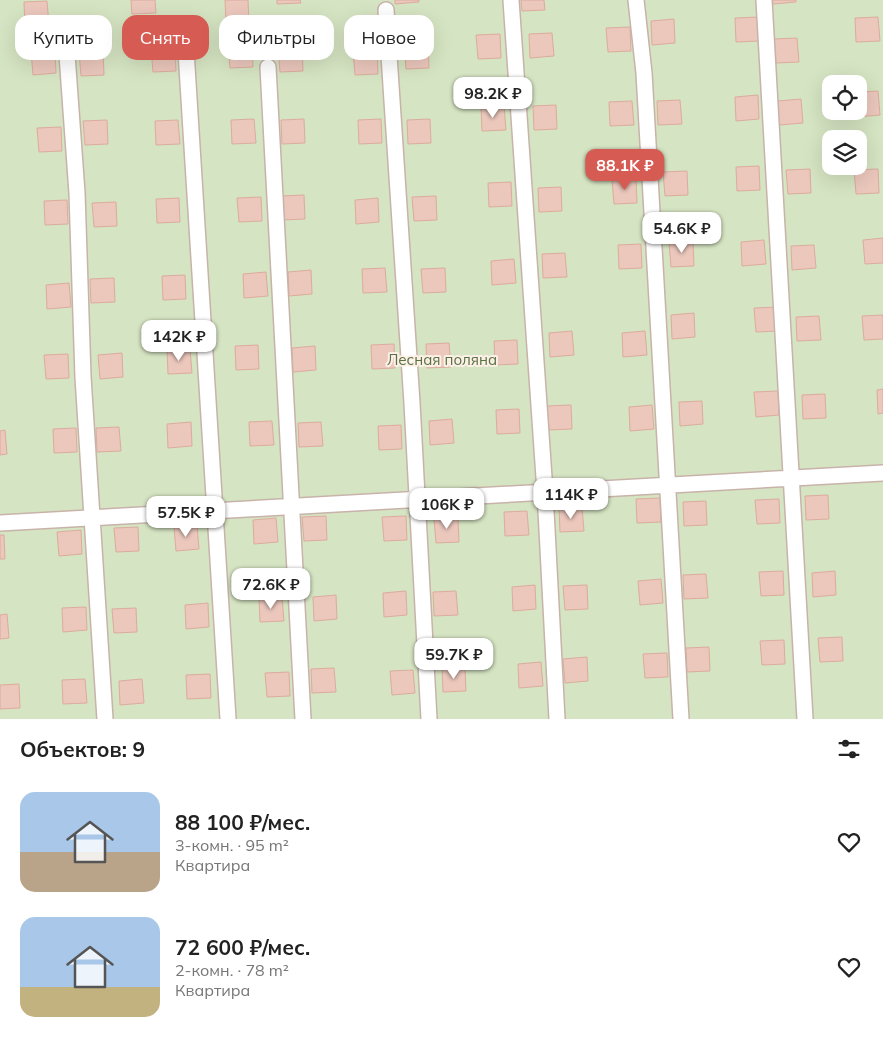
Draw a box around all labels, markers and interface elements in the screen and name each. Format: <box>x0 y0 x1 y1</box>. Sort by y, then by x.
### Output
chip: Купить <box>15 15 112 60</box>
chip: Снять <box>122 15 209 60</box>
chip: Фильтры <box>219 15 334 60</box>
chip: Новое <box>344 15 434 60</box>
map controls <box>822 75 867 175</box>
button: locate <box>822 75 867 120</box>
pin: 98.2K ₽ <box>447 76 539 119</box>
text: 98.2K ₽ <box>464 83 522 103</box>
button: layers <box>822 130 867 175</box>
pin: 88.1K ₽ <box>579 148 671 191</box>
text: 88.1K ₽ <box>596 155 654 175</box>
pin: 54.6K ₽ <box>636 212 728 254</box>
text: 54.6K ₽ <box>653 218 711 238</box>
pin: 142K ₽ <box>138 320 220 362</box>
text: 142K ₽ <box>152 326 206 346</box>
park label: Лесная поляна <box>387 350 497 369</box>
pin: 114K ₽ <box>530 478 612 520</box>
text: 114K ₽ <box>544 484 598 504</box>
pin: 106K ₽ <box>406 488 488 530</box>
text: 106K ₽ <box>420 494 474 514</box>
pin: 57.5K ₽ <box>140 496 232 538</box>
text: 57.5K ₽ <box>157 502 215 522</box>
pin: 72.6K ₽ <box>225 568 317 610</box>
text: 72.6K ₽ <box>242 574 300 594</box>
pin: 59.7K ₽ <box>408 638 500 680</box>
text: 59.7K ₽ <box>425 644 483 664</box>
icon: filters <box>835 735 863 763</box>
text: Объектов: 9 <box>20 736 145 762</box>
text: 88 100 ₽/мес. <box>175 809 310 835</box>
icon: home <box>60 812 120 872</box>
icon: heart <box>835 828 863 856</box>
text: 3-комн. · 95 m² <box>175 835 289 855</box>
text: Квартира <box>175 855 250 875</box>
text: 72 600 ₽/мес. <box>175 934 310 960</box>
icon: home <box>60 937 120 997</box>
icon: heart <box>835 953 863 981</box>
text: 2-комн. · 78 m² <box>175 960 289 980</box>
text: Квартира <box>175 980 250 1000</box>

